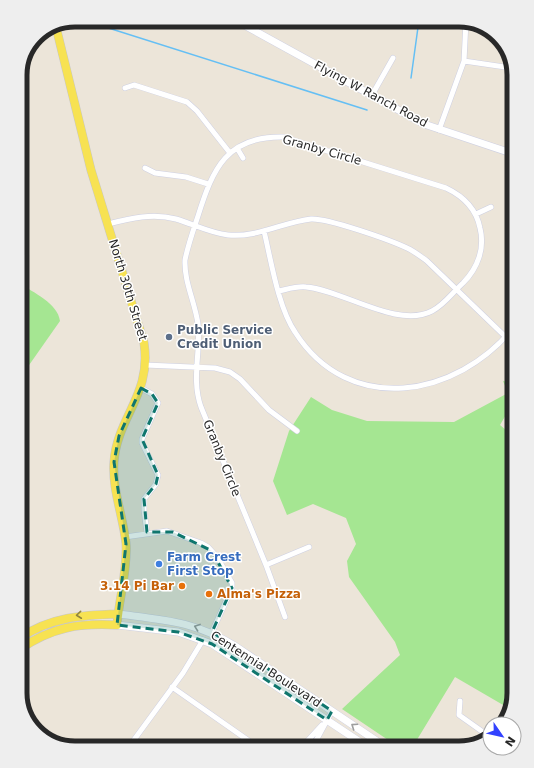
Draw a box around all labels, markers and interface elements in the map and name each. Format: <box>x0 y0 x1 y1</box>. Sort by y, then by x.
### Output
street label: Flying W Ranch Road <box>312 58 430 130</box>
street label: Granby Circle <box>281 132 363 168</box>
street label: North 30th Street <box>106 238 150 343</box>
place label: Public Service Credit Union <box>177 323 272 351</box>
marker: Public Service Credit Union <box>164 332 174 342</box>
street label: Granby Circle <box>200 418 244 498</box>
place label: Farm Crest First Stop <box>167 550 241 578</box>
marker: Farm Crest First Stop <box>154 559 164 569</box>
place label: 3.14 Pi Bar <box>100 579 174 593</box>
marker: 3.14 Pi Bar <box>177 581 187 591</box>
place label: Alma's Pizza <box>217 587 301 601</box>
marker: Alma's Pizza <box>204 589 214 599</box>
one-way arrow <box>76 611 82 620</box>
one-way arrow <box>194 624 201 632</box>
street label: Centennial Boulevard <box>208 628 324 710</box>
north arrow <box>482 716 522 756</box>
one-way arrow <box>352 724 359 731</box>
text: N <box>502 734 518 749</box>

